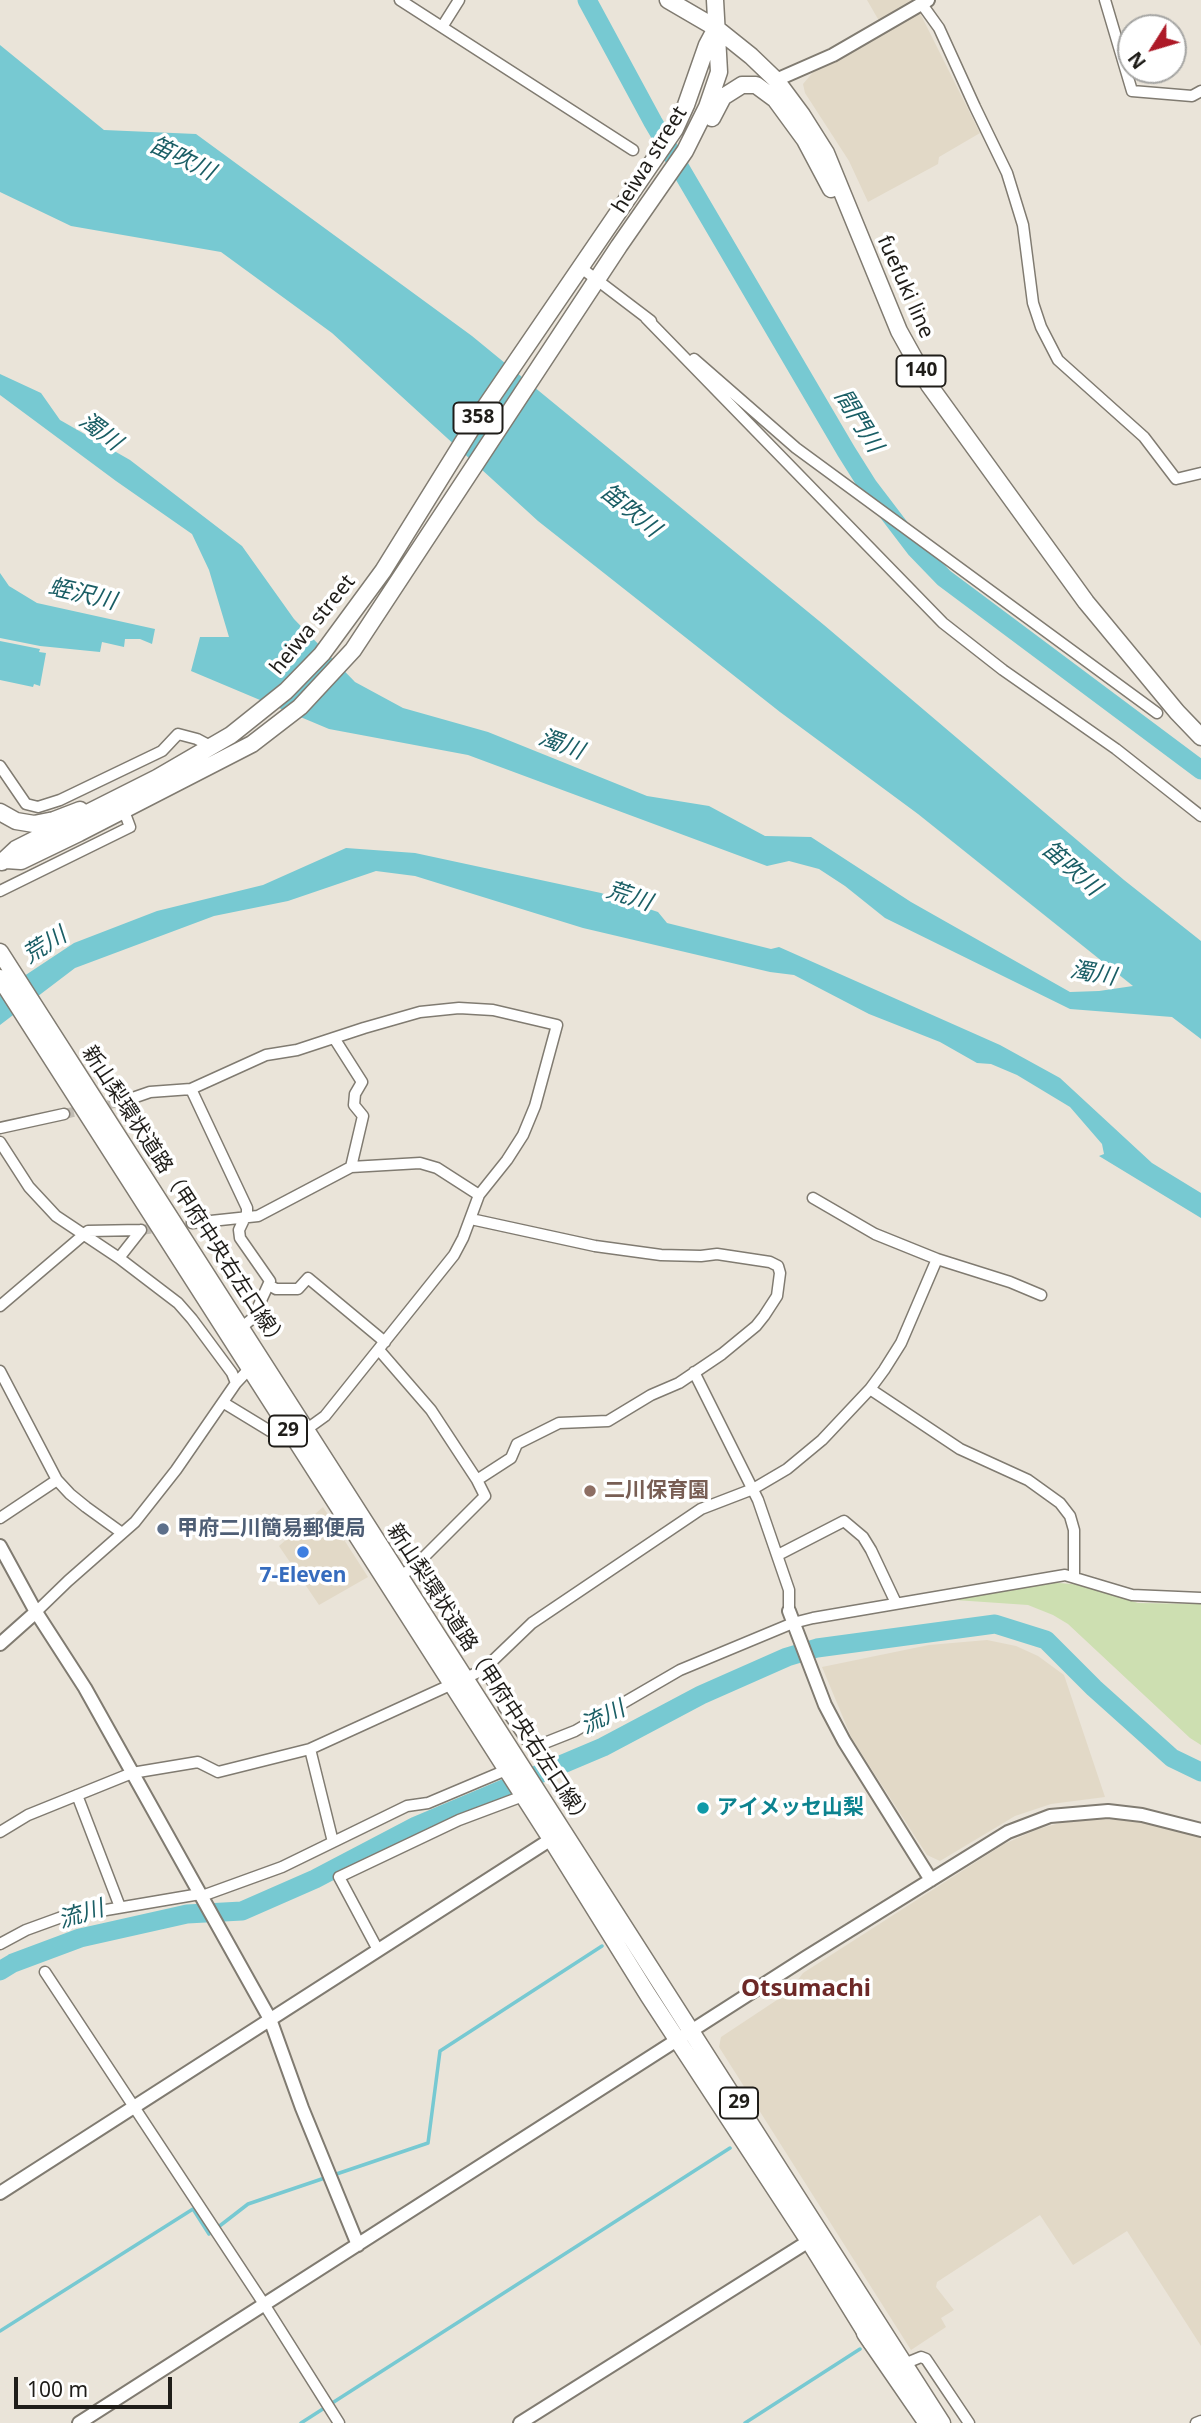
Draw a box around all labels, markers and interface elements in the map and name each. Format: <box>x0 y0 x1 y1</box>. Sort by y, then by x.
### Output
north arrow <box>1117 14 1187 84</box>
text: N <box>1122 46 1152 74</box>
street label: heiwa street <box>607 102 693 218</box>
water label: 笛吹川 <box>145 131 219 187</box>
street label: fuefuki line <box>871 232 939 342</box>
road number: 140 <box>897 356 946 386</box>
water label: 間門川 <box>828 384 888 458</box>
road number: 358 <box>454 402 503 434</box>
water label: 濁川 <box>73 407 127 457</box>
water label: 笛吹川 <box>595 479 665 543</box>
street label: heiwa street <box>265 570 361 680</box>
water label: 蛭沢川 <box>45 574 119 616</box>
water label: 濁川 <box>535 724 587 766</box>
water label: 笛吹川 <box>1036 836 1106 902</box>
water label: 荒川 <box>603 877 655 917</box>
water label: 荒川 <box>18 922 72 970</box>
water label: 濁川 <box>1068 956 1118 992</box>
street label: 新山梨環状道路（甲府中央右左口線） <box>76 1041 292 1355</box>
road number: 29 <box>269 1415 307 1446</box>
place label: 二川保育園 <box>604 1478 709 1504</box>
marker: 二川保育園 <box>582 1483 598 1499</box>
place label: 甲府二川簡易郵便局 <box>177 1516 366 1542</box>
street label: 新山梨環状道路（甲府中央右左口線） <box>381 1519 597 1833</box>
marker: 甲府二川簡易郵便局 <box>155 1521 171 1537</box>
marker: 7-Eleven <box>295 1544 311 1560</box>
place label: 7-Eleven <box>259 1563 347 1589</box>
water label: 流川 <box>576 1696 630 1740</box>
place label: アイメッセ山梨 <box>717 1795 864 1821</box>
marker: アイメッセ山梨 <box>695 1800 711 1816</box>
water label: 流川 <box>55 1895 107 1935</box>
district label: Otsumachi <box>741 1975 871 2003</box>
road number: 29 <box>720 2088 758 2118</box>
scale bar <box>18 2364 175 2408</box>
text: 100 m <box>27 2375 88 2403</box>

